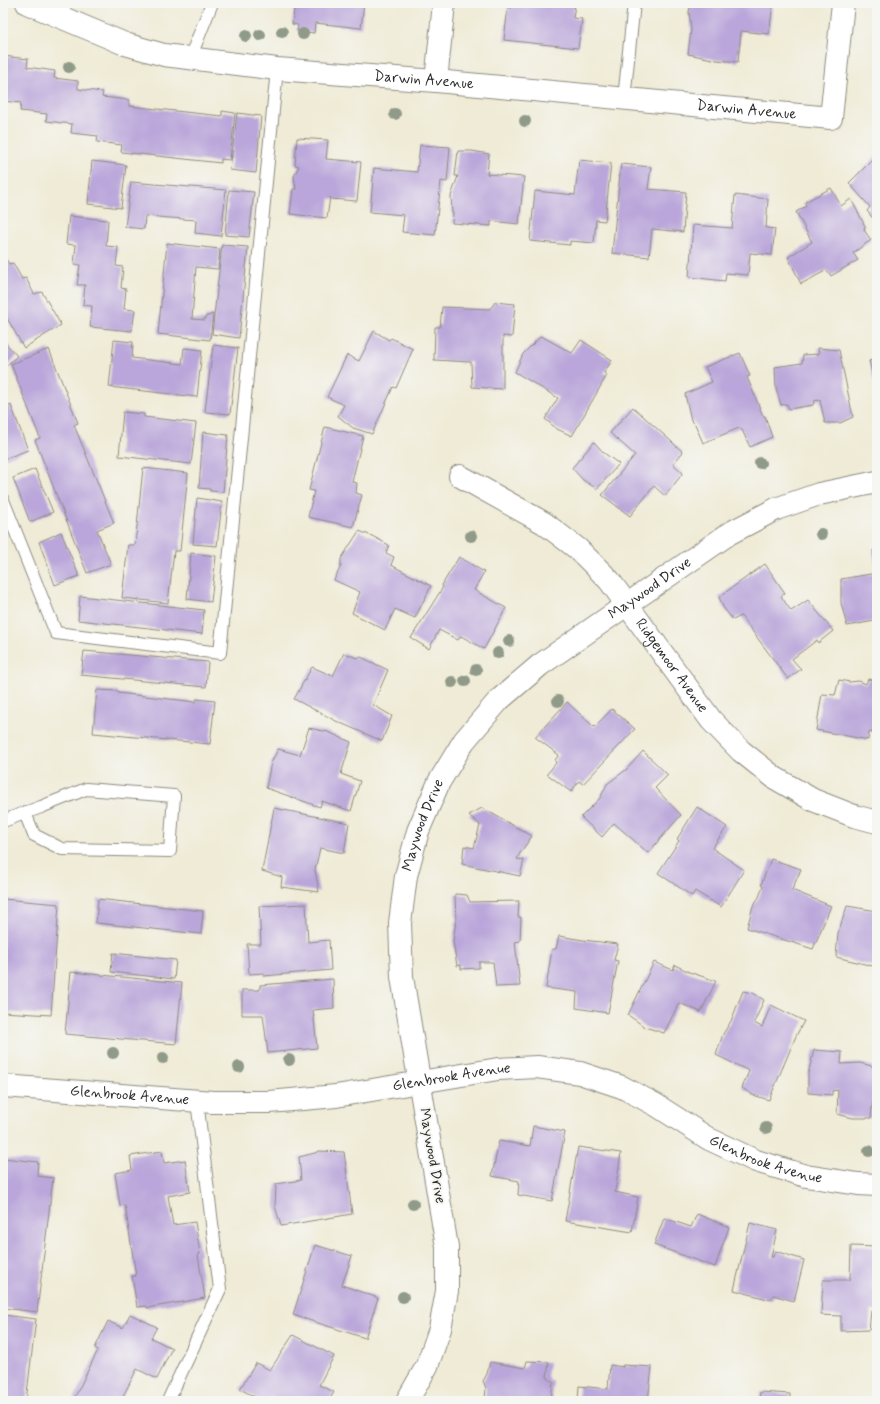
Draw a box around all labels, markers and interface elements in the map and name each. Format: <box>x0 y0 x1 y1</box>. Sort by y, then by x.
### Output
street label: Darwin Avenue <box>373 66 475 94</box>
street label: Darwin Avenue <box>696 95 797 125</box>
street label: Maywood Drive <box>605 553 696 624</box>
street label: Ridgemoor Avenue <box>630 615 713 717</box>
street label: Maywood Drive <box>398 776 449 873</box>
street label: Glenbrook Avenue <box>391 1058 511 1096</box>
street label: Glenbrook Avenue <box>69 1081 190 1110</box>
street label: Maywood Drive <box>414 1107 450 1206</box>
street label: Glenbrook Avenue <box>706 1130 824 1188</box>

